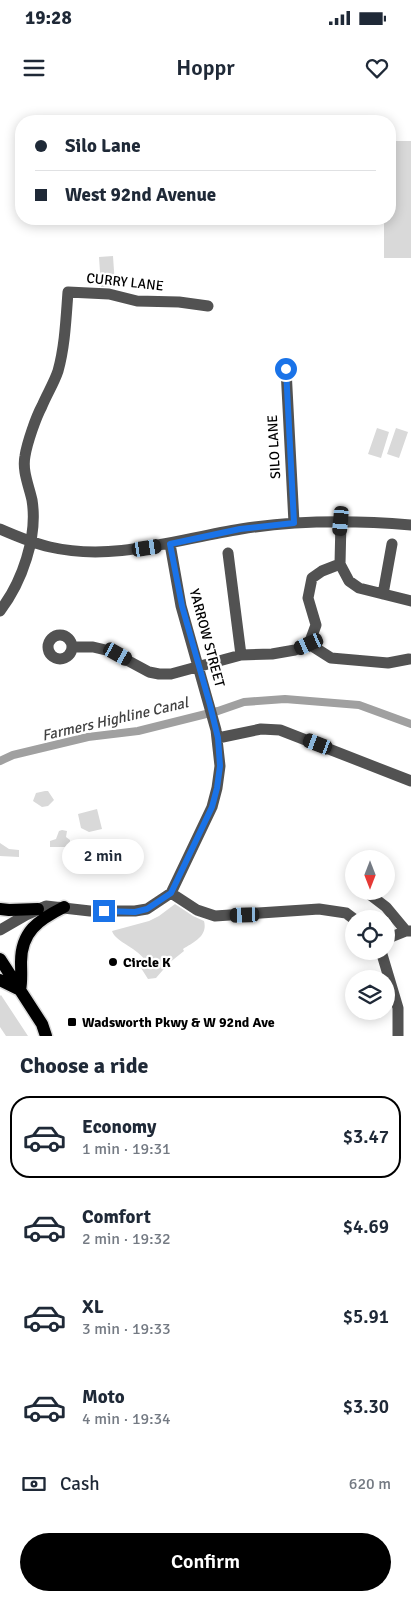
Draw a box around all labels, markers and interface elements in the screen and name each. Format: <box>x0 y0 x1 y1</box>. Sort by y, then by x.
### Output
text: 19:28 <box>25 6 72 30</box>
icon: menu <box>20 54 48 82</box>
text: Hoppr <box>176 54 235 81</box>
icon: heart <box>363 54 391 82</box>
text: Silo Lane <box>65 134 141 158</box>
text: West 92nd Avenue <box>65 183 216 207</box>
street label: CURRY LANE <box>86 269 165 295</box>
route start <box>275 358 297 380</box>
street label: SILO LANE <box>264 414 284 480</box>
car <box>332 505 349 537</box>
car <box>131 538 162 558</box>
street label: YARROW STREET <box>186 587 228 689</box>
car <box>292 631 325 657</box>
car <box>101 640 134 668</box>
water label: Farmers Highline Canal <box>40 693 192 745</box>
car <box>301 732 334 756</box>
callout: 2 min <box>63 838 145 874</box>
text: 2 min <box>84 846 122 866</box>
north arrow <box>345 850 395 900</box>
map controls <box>345 850 395 1020</box>
route end <box>93 900 115 922</box>
car <box>229 907 260 923</box>
button: locate <box>345 910 395 960</box>
place label: Circle K <box>123 954 171 971</box>
marker: Circle K <box>107 956 119 968</box>
button: layers <box>345 970 395 1020</box>
place label: Wadsworth Pkwy & W 92nd Ave <box>82 1014 275 1031</box>
marker: Wadsworth Pkwy & W 92nd Ave <box>66 1016 78 1028</box>
text: Choose a ride <box>20 1052 148 1079</box>
icon: car <box>22 1115 67 1160</box>
text: Economy <box>82 1115 156 1139</box>
text: $3.47 <box>343 1125 389 1149</box>
text: 1 min · 19:31 <box>82 1139 171 1159</box>
icon: car <box>22 1205 67 1250</box>
text: Comfort <box>82 1205 151 1229</box>
text: $4.69 <box>343 1215 389 1239</box>
text: 2 min · 19:32 <box>82 1229 171 1249</box>
icon: car <box>22 1295 67 1340</box>
text: XL <box>82 1295 104 1319</box>
text: $5.91 <box>343 1305 389 1329</box>
text: 3 min · 19:33 <box>82 1319 171 1339</box>
icon: car <box>22 1385 67 1430</box>
text: Moto <box>82 1385 125 1409</box>
text: $3.30 <box>343 1395 389 1419</box>
text: 4 min · 19:34 <box>82 1409 171 1429</box>
icon: cash <box>20 1470 48 1498</box>
text: Cash <box>60 1472 100 1496</box>
text: 620 m <box>349 1474 391 1494</box>
button: Confirm <box>20 1533 391 1591</box>

